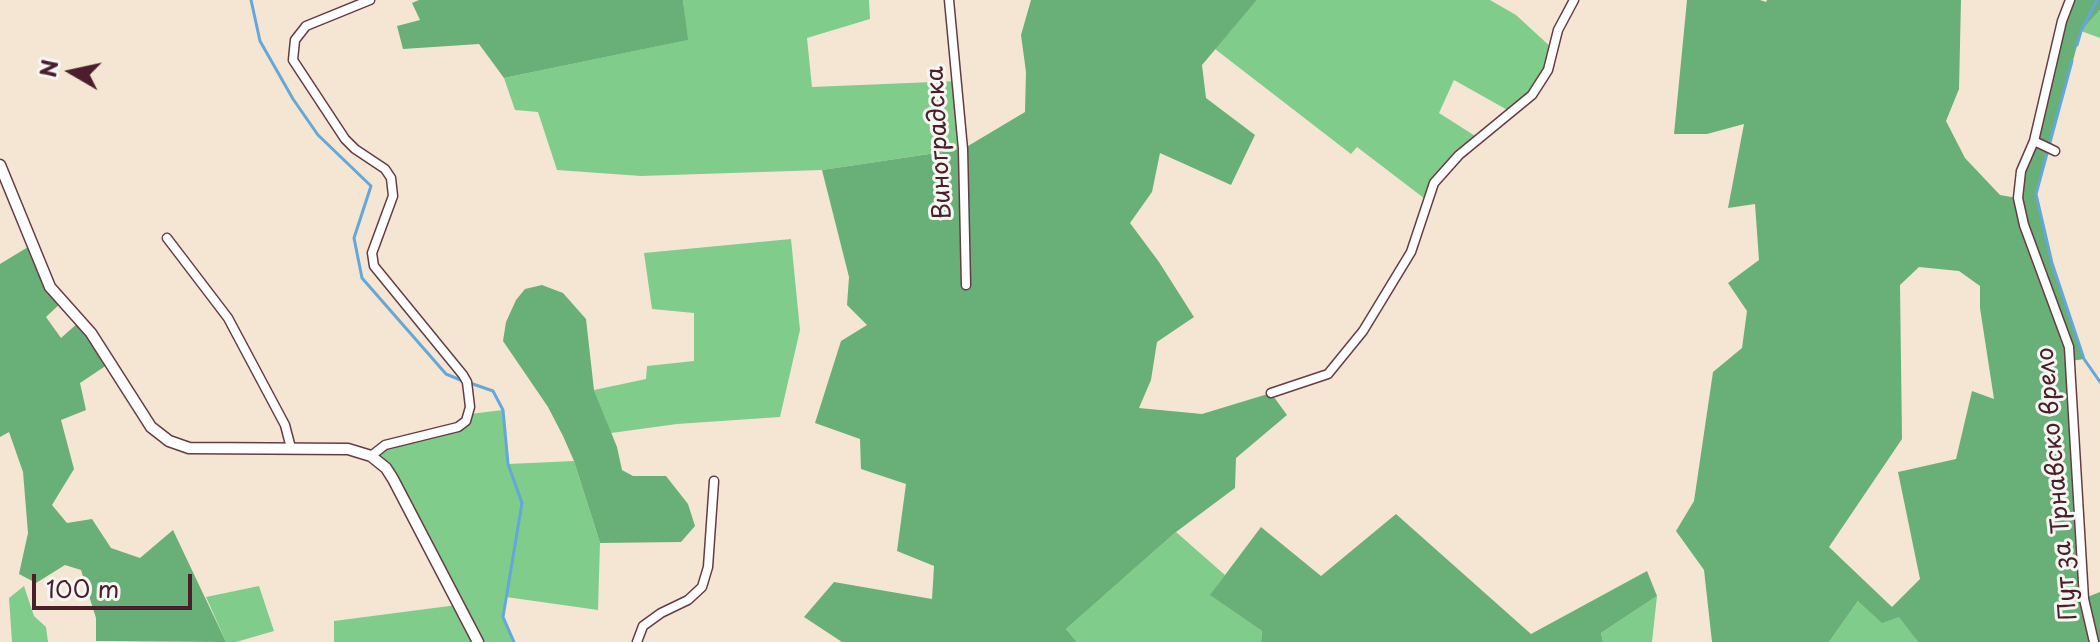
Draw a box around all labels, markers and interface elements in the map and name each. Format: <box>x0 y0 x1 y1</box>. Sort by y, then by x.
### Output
north arrow <box>32 32 112 112</box>
text: N <box>30 57 65 79</box>
street label: Виноградска <box>922 66 958 220</box>
street label: Пут за Трнавско врело <box>2032 346 2084 622</box>
scale bar <box>36 558 196 608</box>
text: 100 m <box>46 570 119 606</box>

